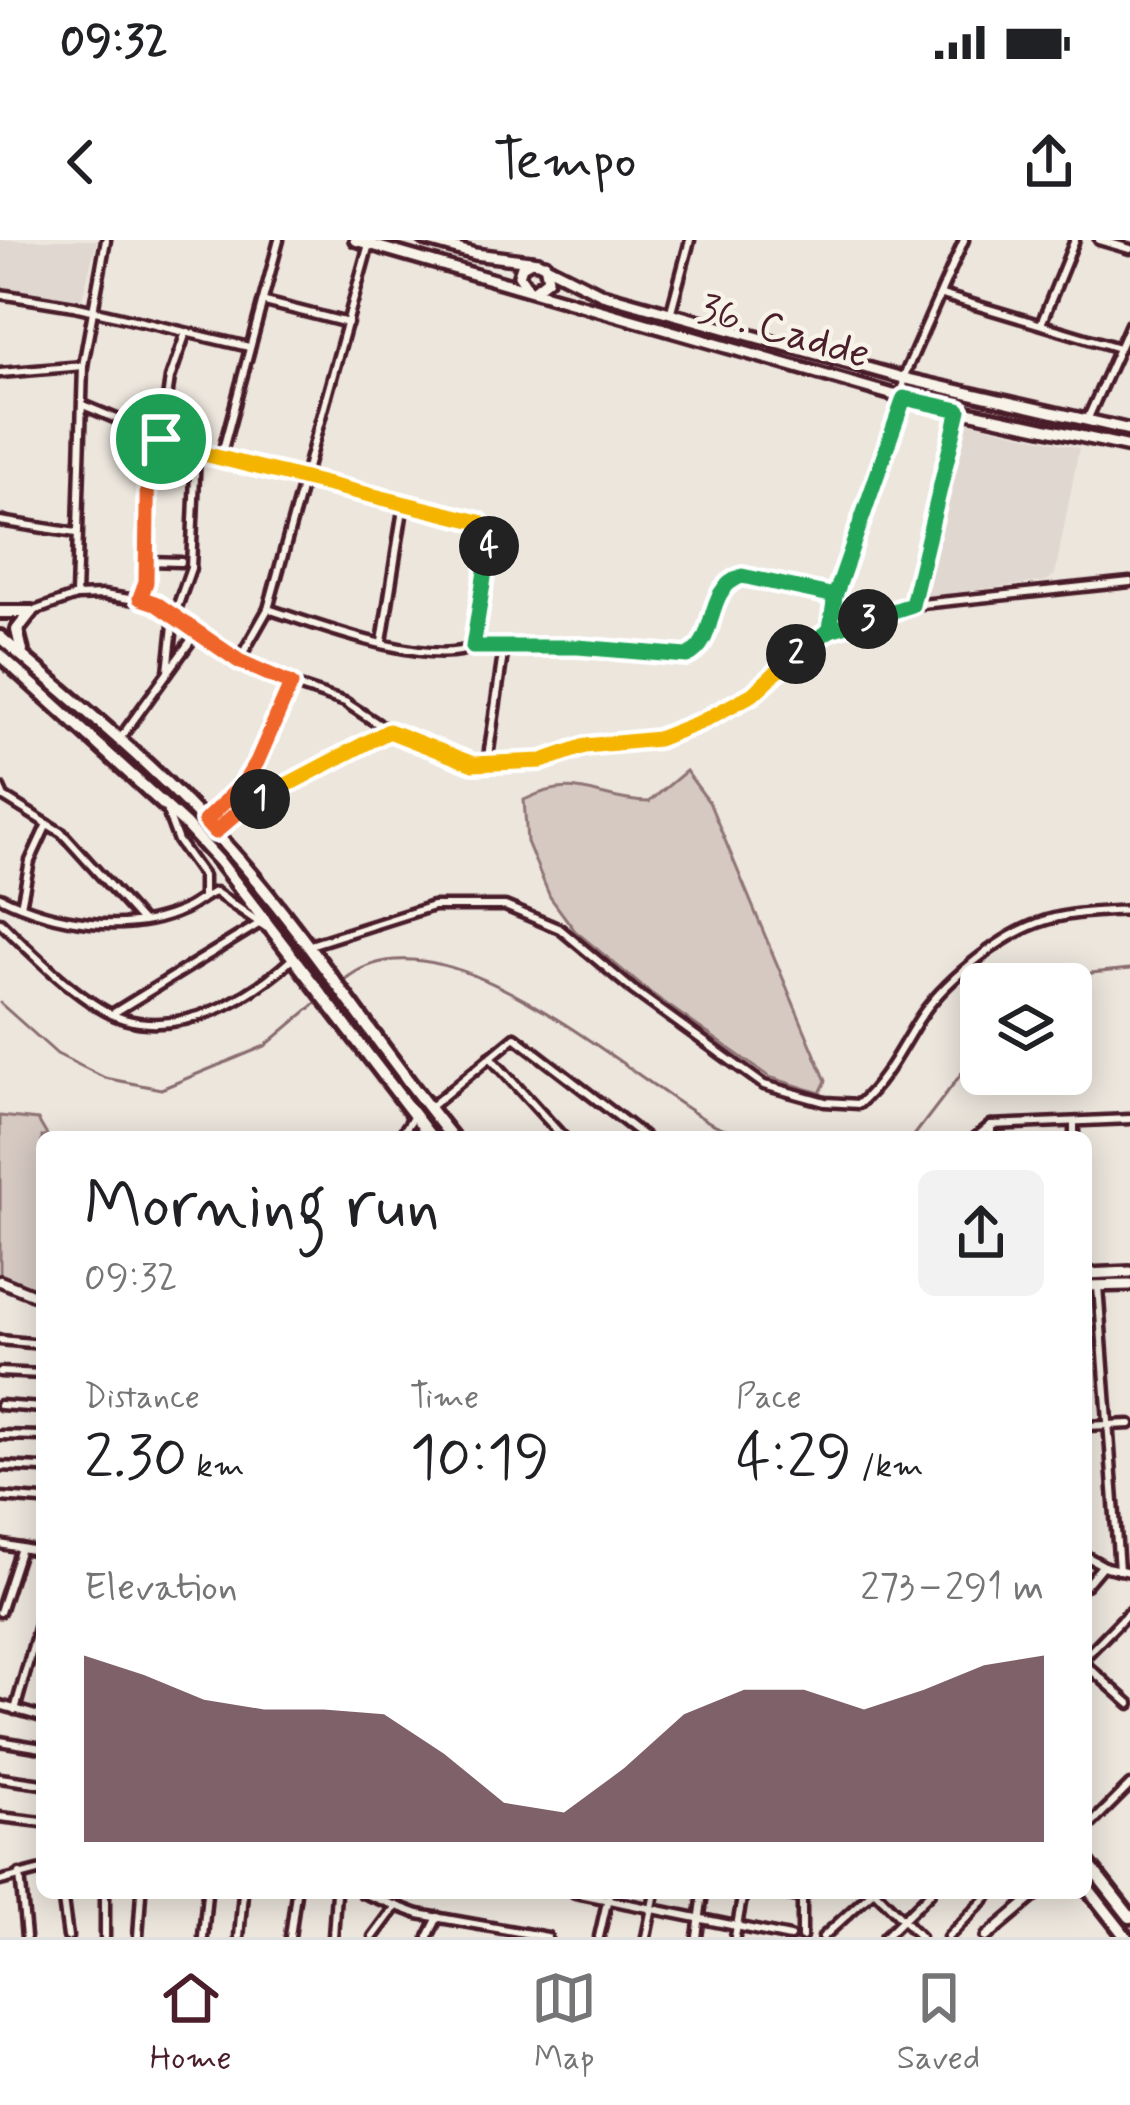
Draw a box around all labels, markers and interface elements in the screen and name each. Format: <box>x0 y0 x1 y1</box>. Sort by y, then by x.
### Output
text: 09:32 <box>60 13 168 72</box>
text: Tempo <box>494 127 636 198</box>
icon: back <box>48 129 114 195</box>
icon: share <box>1016 129 1082 195</box>
street label: 36. Cadde <box>692 282 876 383</box>
pin <box>110 388 212 490</box>
icon: arrive <box>128 406 194 472</box>
pin: 4 <box>459 516 519 576</box>
text: 4 <box>479 524 499 568</box>
pin: 3 <box>838 589 898 649</box>
text: 3 <box>861 597 875 641</box>
pin: 2 <box>766 624 826 684</box>
text: 2 <box>788 632 804 676</box>
pin: 1 <box>230 769 290 829</box>
text: 1 <box>253 777 267 821</box>
map controls <box>960 963 1092 1095</box>
button: layers <box>960 963 1092 1095</box>
text: Morning run <box>84 1165 440 1251</box>
button: share <box>918 1170 1044 1296</box>
text: 09:32 <box>84 1253 178 1304</box>
text: Distance <box>84 1376 200 1420</box>
text: Time <box>410 1376 479 1420</box>
text: Pace <box>736 1376 802 1420</box>
text: 2.30 <box>84 1420 187 1499</box>
text: 10:19 <box>410 1420 550 1499</box>
text: 4:29 <box>736 1420 852 1499</box>
text: km <box>187 1445 244 1489</box>
text: /km <box>852 1445 924 1489</box>
text: Elevation <box>84 1563 238 1614</box>
text: 273–291 m <box>860 1563 1044 1614</box>
tab: Home <box>150 1965 232 2081</box>
tab: Map <box>531 1965 597 2081</box>
tab: Saved <box>897 1965 980 2081</box>

